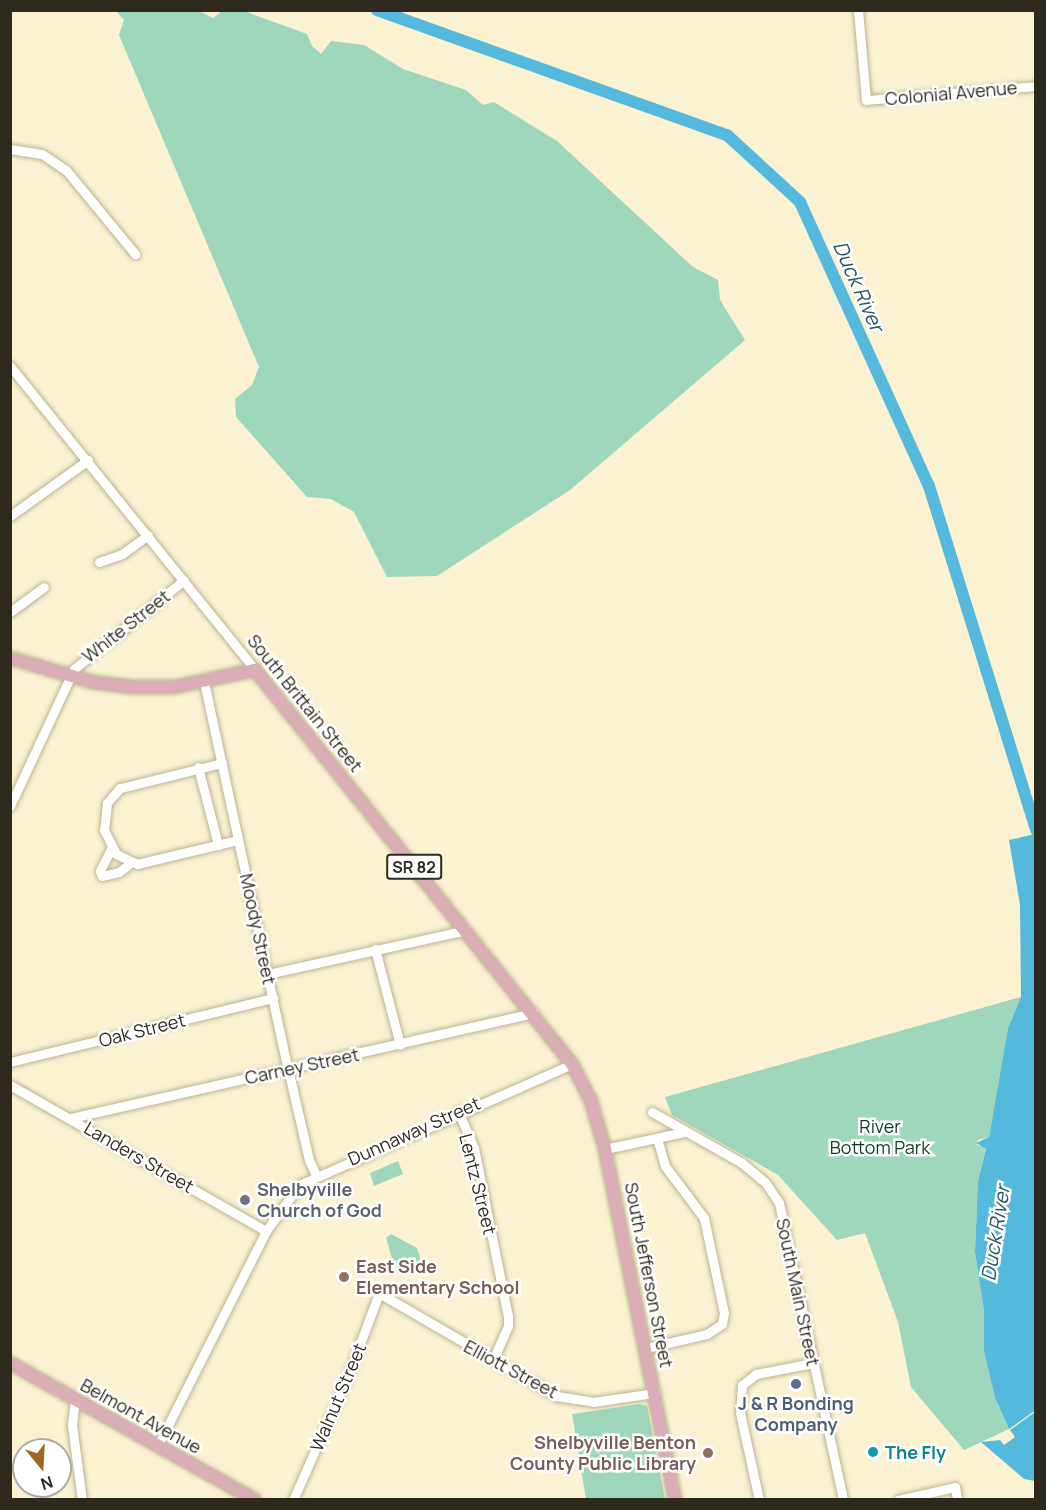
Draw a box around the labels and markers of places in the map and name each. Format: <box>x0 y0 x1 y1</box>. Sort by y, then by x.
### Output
place label: Shelbyville Church of God <box>257 1179 382 1222</box>
marker: Shelbyville Church of God <box>238 1193 252 1207</box>
place label: East Side Elementary School <box>356 1256 519 1298</box>
marker: East Side Elementary School <box>337 1270 351 1284</box>
marker: J & R Bonding Company <box>789 1377 803 1391</box>
place label: J & R Bonding Company <box>738 1393 854 1436</box>
place label: Shelbyville Benton County Public Library <box>510 1432 696 1474</box>
place label: The Fly <box>885 1441 946 1463</box>
marker: The Fly <box>866 1445 880 1459</box>
marker: Shelbyville Benton County Public Library <box>701 1446 715 1460</box>

